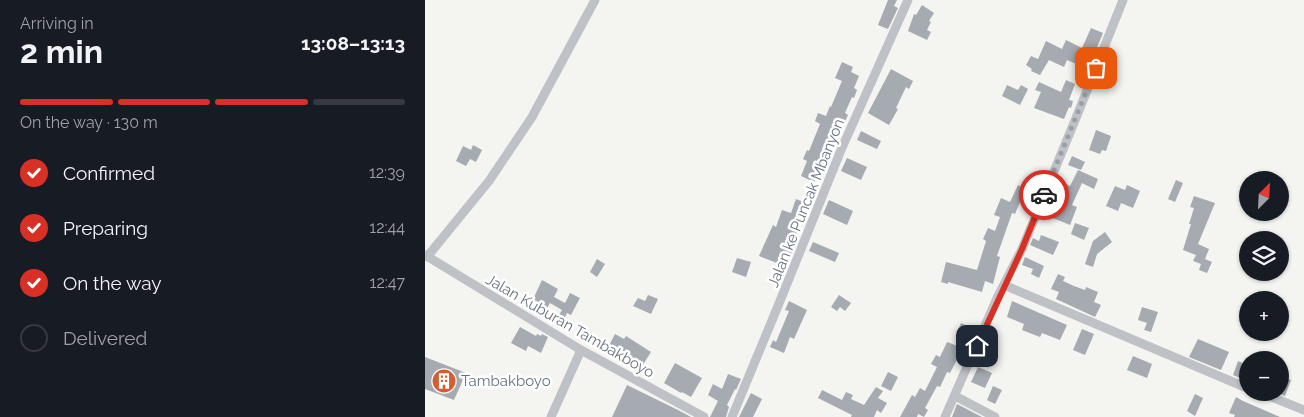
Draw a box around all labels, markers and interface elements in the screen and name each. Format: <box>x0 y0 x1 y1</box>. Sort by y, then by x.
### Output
text: Arriving in <box>20 14 94 33</box>
text: 13:08–13:13 <box>301 32 405 54</box>
text: 2 min <box>20 33 103 70</box>
pin <box>1075 47 1117 89</box>
icon: bag <box>1082 54 1110 82</box>
text: On the way · 130 m <box>20 113 158 132</box>
street label: Jalan ke Puncak Mbanyon <box>764 116 848 290</box>
icon: check <box>20 159 48 187</box>
text: Confirmed <box>63 162 155 184</box>
text: 12:39 <box>369 163 405 182</box>
courier <box>1019 170 1069 220</box>
north arrow <box>1239 171 1289 221</box>
map controls <box>1239 171 1289 401</box>
icon: car <box>1030 181 1058 209</box>
icon: check <box>20 214 48 242</box>
text: Preparing <box>63 217 148 239</box>
text: 12:44 <box>369 218 405 237</box>
button: layers <box>1239 231 1289 281</box>
icon: check <box>20 269 48 297</box>
street label: Jalan Kuburan Tambakboyo <box>482 270 658 382</box>
text: On the way <box>63 272 162 294</box>
text: 12:47 <box>370 273 405 292</box>
button: + <box>1239 291 1289 341</box>
pin <box>956 325 998 367</box>
text: Delivered <box>63 327 147 349</box>
icon: home <box>963 332 991 360</box>
button: − <box>1239 351 1289 401</box>
building icon: Tambakboyo <box>431 368 457 394</box>
place label: Tambakboyo <box>461 372 551 390</box>

